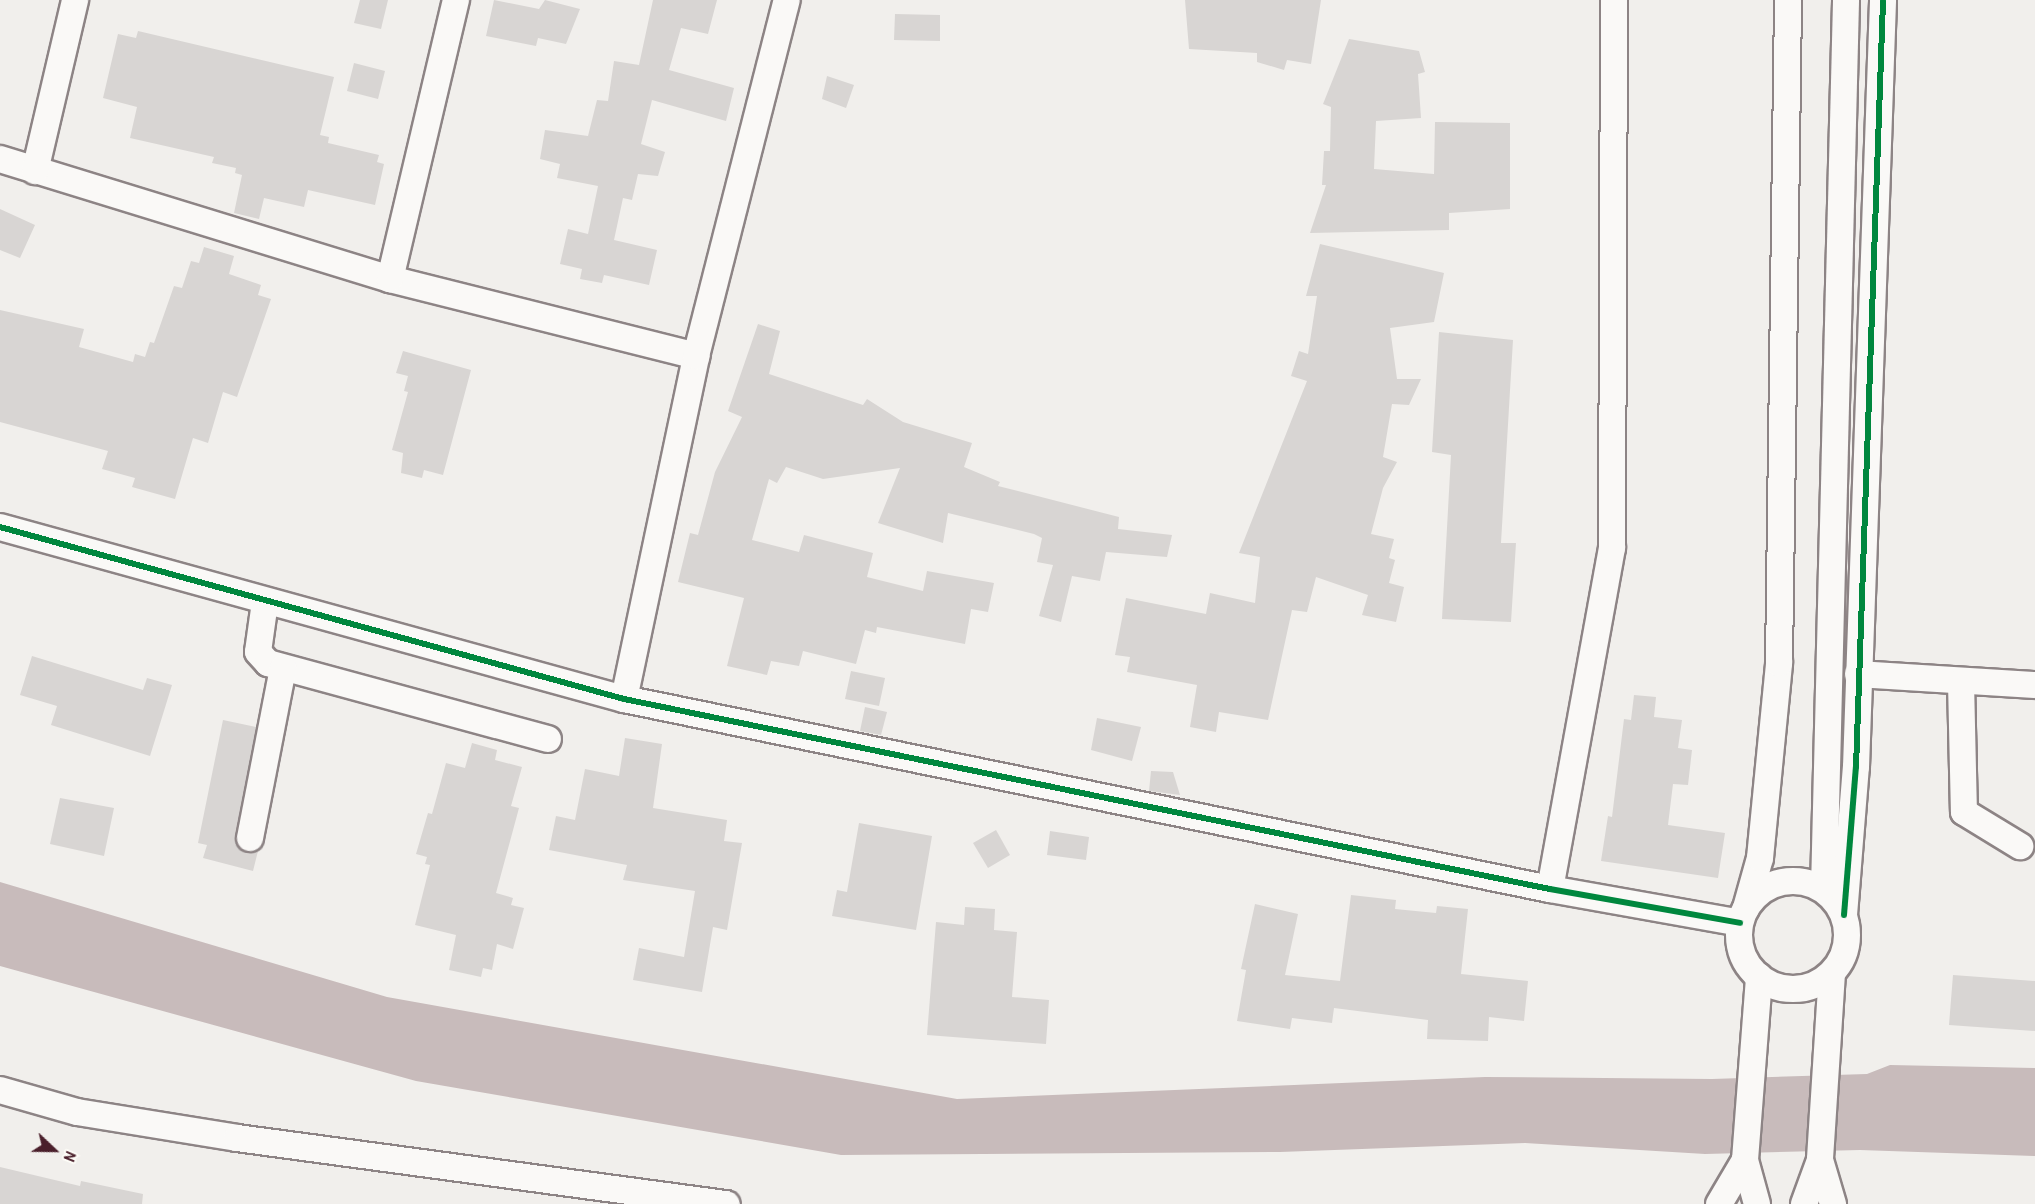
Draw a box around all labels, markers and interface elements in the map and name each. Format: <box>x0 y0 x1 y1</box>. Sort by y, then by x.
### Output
north arrow <box>24 1120 84 1180</box>
text: N <box>59 1149 82 1165</box>

